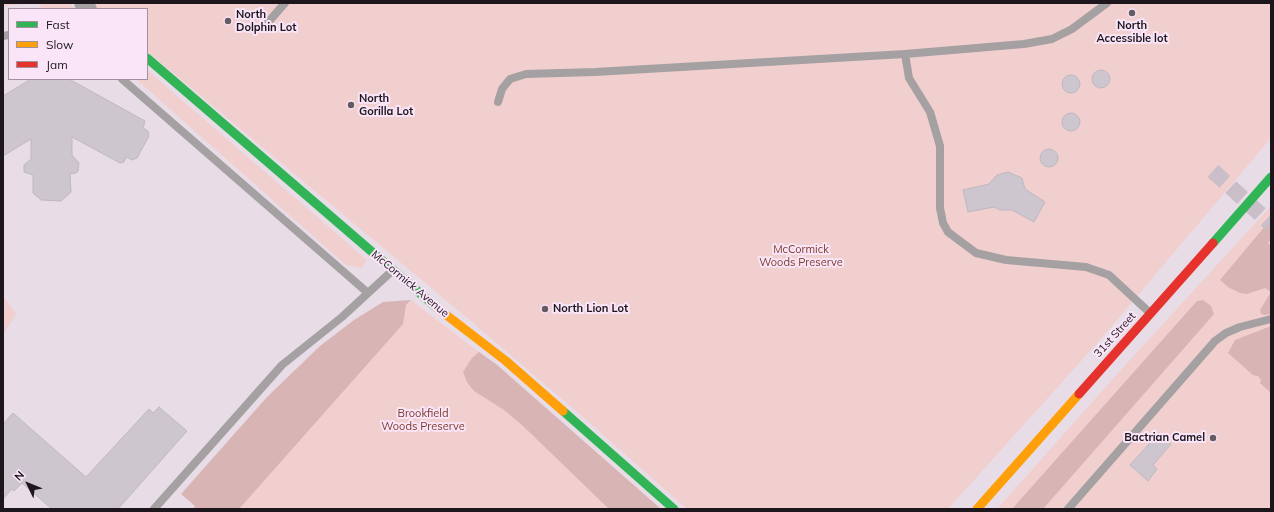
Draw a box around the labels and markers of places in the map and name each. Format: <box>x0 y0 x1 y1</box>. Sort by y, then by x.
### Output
place label: North Dolphin Lot <box>236 8 296 34</box>
marker: North Accessible lot <box>1127 8 1137 18</box>
marker: North Dolphin Lot <box>223 16 233 26</box>
place label: North Accessible lot <box>1096 19 1168 45</box>
place label: North Gorilla Lot <box>359 92 413 118</box>
marker: North Gorilla Lot <box>346 100 356 110</box>
place label: North Lion Lot <box>553 302 628 316</box>
marker: North Lion Lot <box>540 304 550 314</box>
place label: Bactrian Camel <box>1124 431 1205 445</box>
marker: Bactrian Camel <box>1208 433 1218 443</box>

